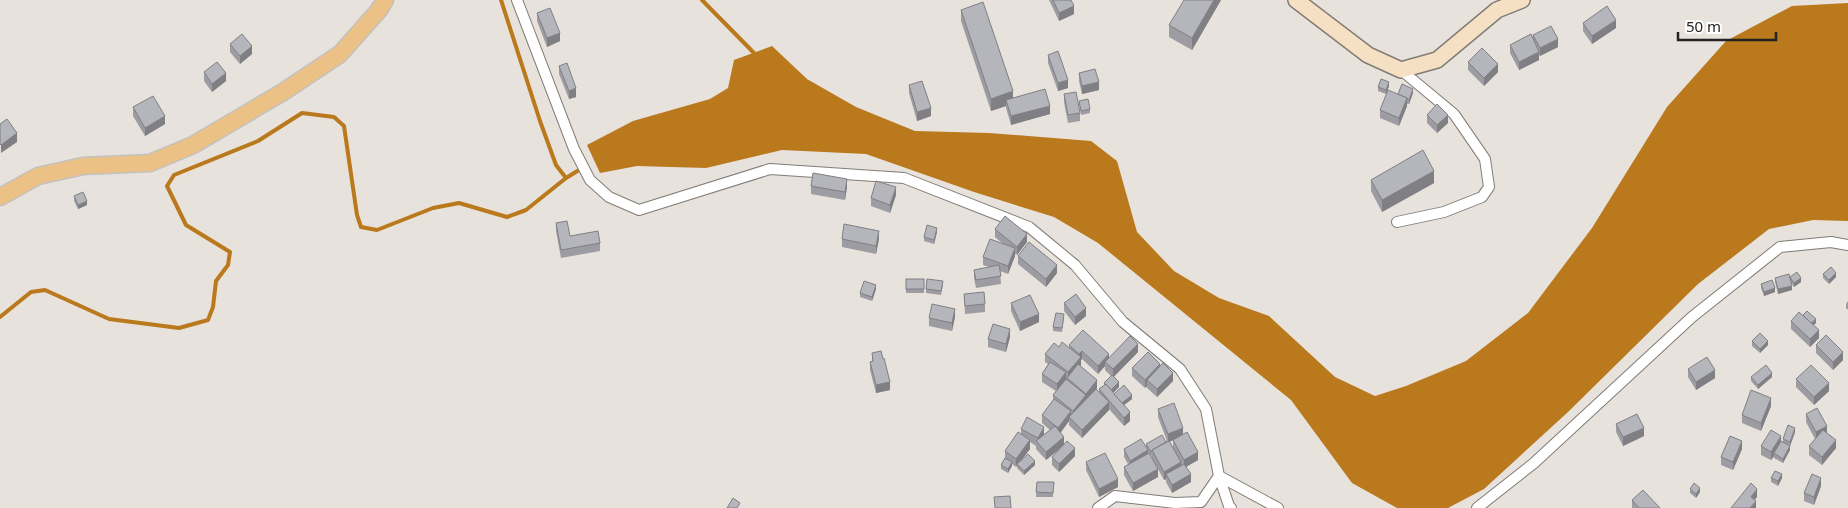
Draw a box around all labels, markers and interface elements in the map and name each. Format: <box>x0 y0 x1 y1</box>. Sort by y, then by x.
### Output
scale bar <box>1678 10 1776 42</box>
text: 50 m <box>1686 16 1721 36</box>

